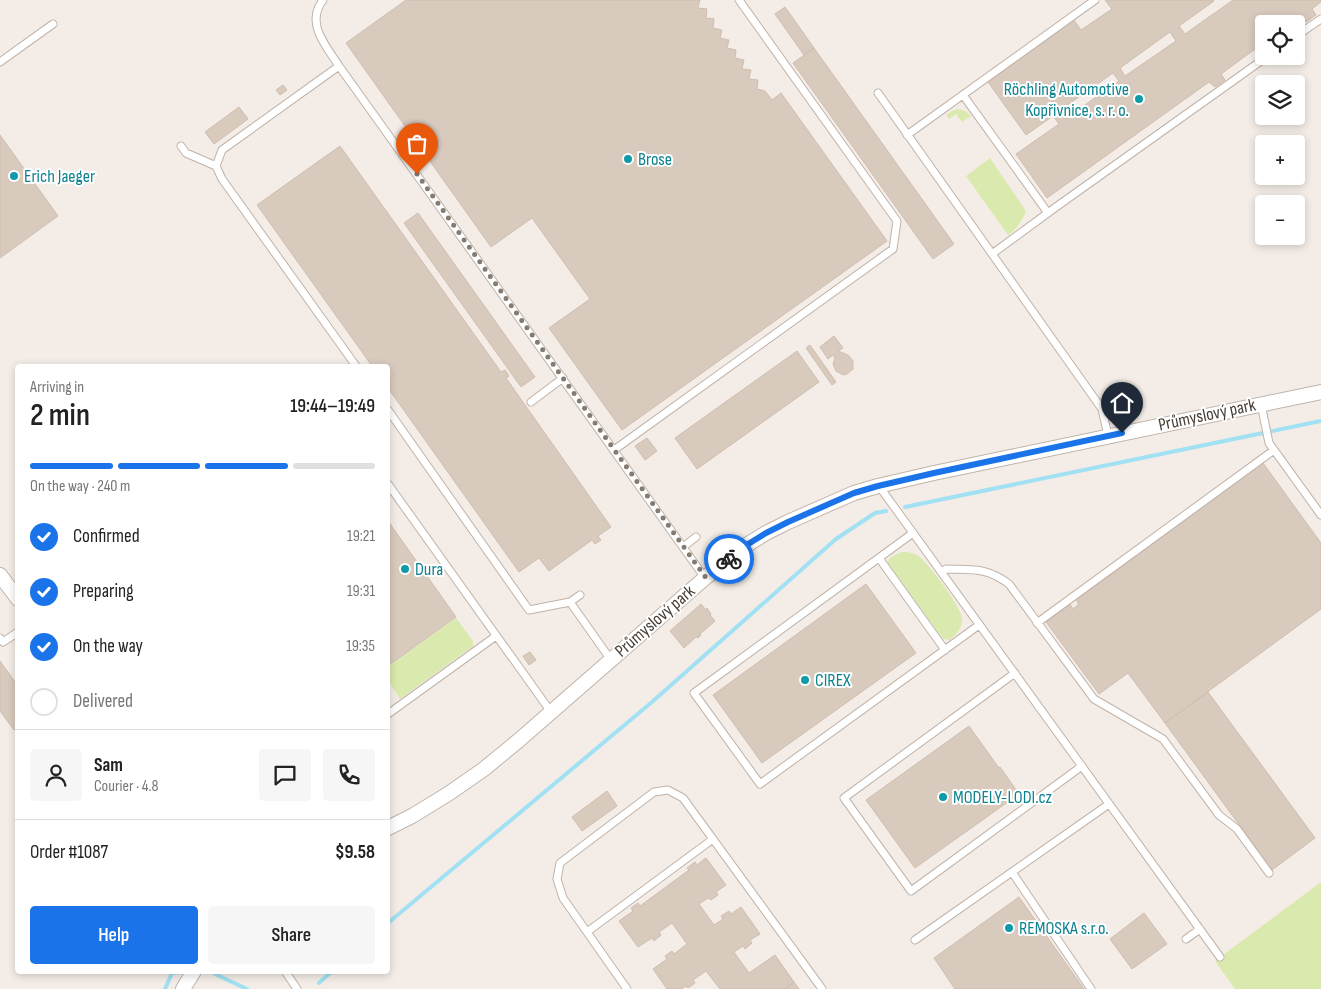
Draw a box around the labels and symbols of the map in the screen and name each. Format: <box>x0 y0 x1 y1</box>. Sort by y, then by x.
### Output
place label: Röchling Automotive Kopřivnice, s. r. o. <box>1004 79 1129 121</box>
marker: Röchling Automotive Kopřivnice, s. r. o. <box>1133 93 1145 105</box>
pin <box>396 123 438 174</box>
place label: Brose <box>638 149 672 170</box>
marker: Brose <box>622 153 634 165</box>
place label: Erich Jaeger <box>24 166 95 187</box>
marker: Erich Jaeger <box>8 170 20 182</box>
pin <box>1101 382 1143 433</box>
street label: Průmyslový park <box>1156 394 1258 436</box>
courier <box>704 534 754 584</box>
place label: Dura <box>415 559 443 580</box>
marker: Dura <box>399 563 411 575</box>
street label: Průmyslový park <box>611 581 699 661</box>
place label: CIREX <box>815 670 851 691</box>
marker: CIREX <box>799 674 811 686</box>
place label: MODELY-LODI.cz <box>953 787 1052 808</box>
marker: MODELY-LODI.cz <box>937 791 949 803</box>
place label: REMOSKA s.r.o. <box>1019 918 1109 939</box>
marker: REMOSKA s.r.o. <box>1003 922 1015 934</box>

